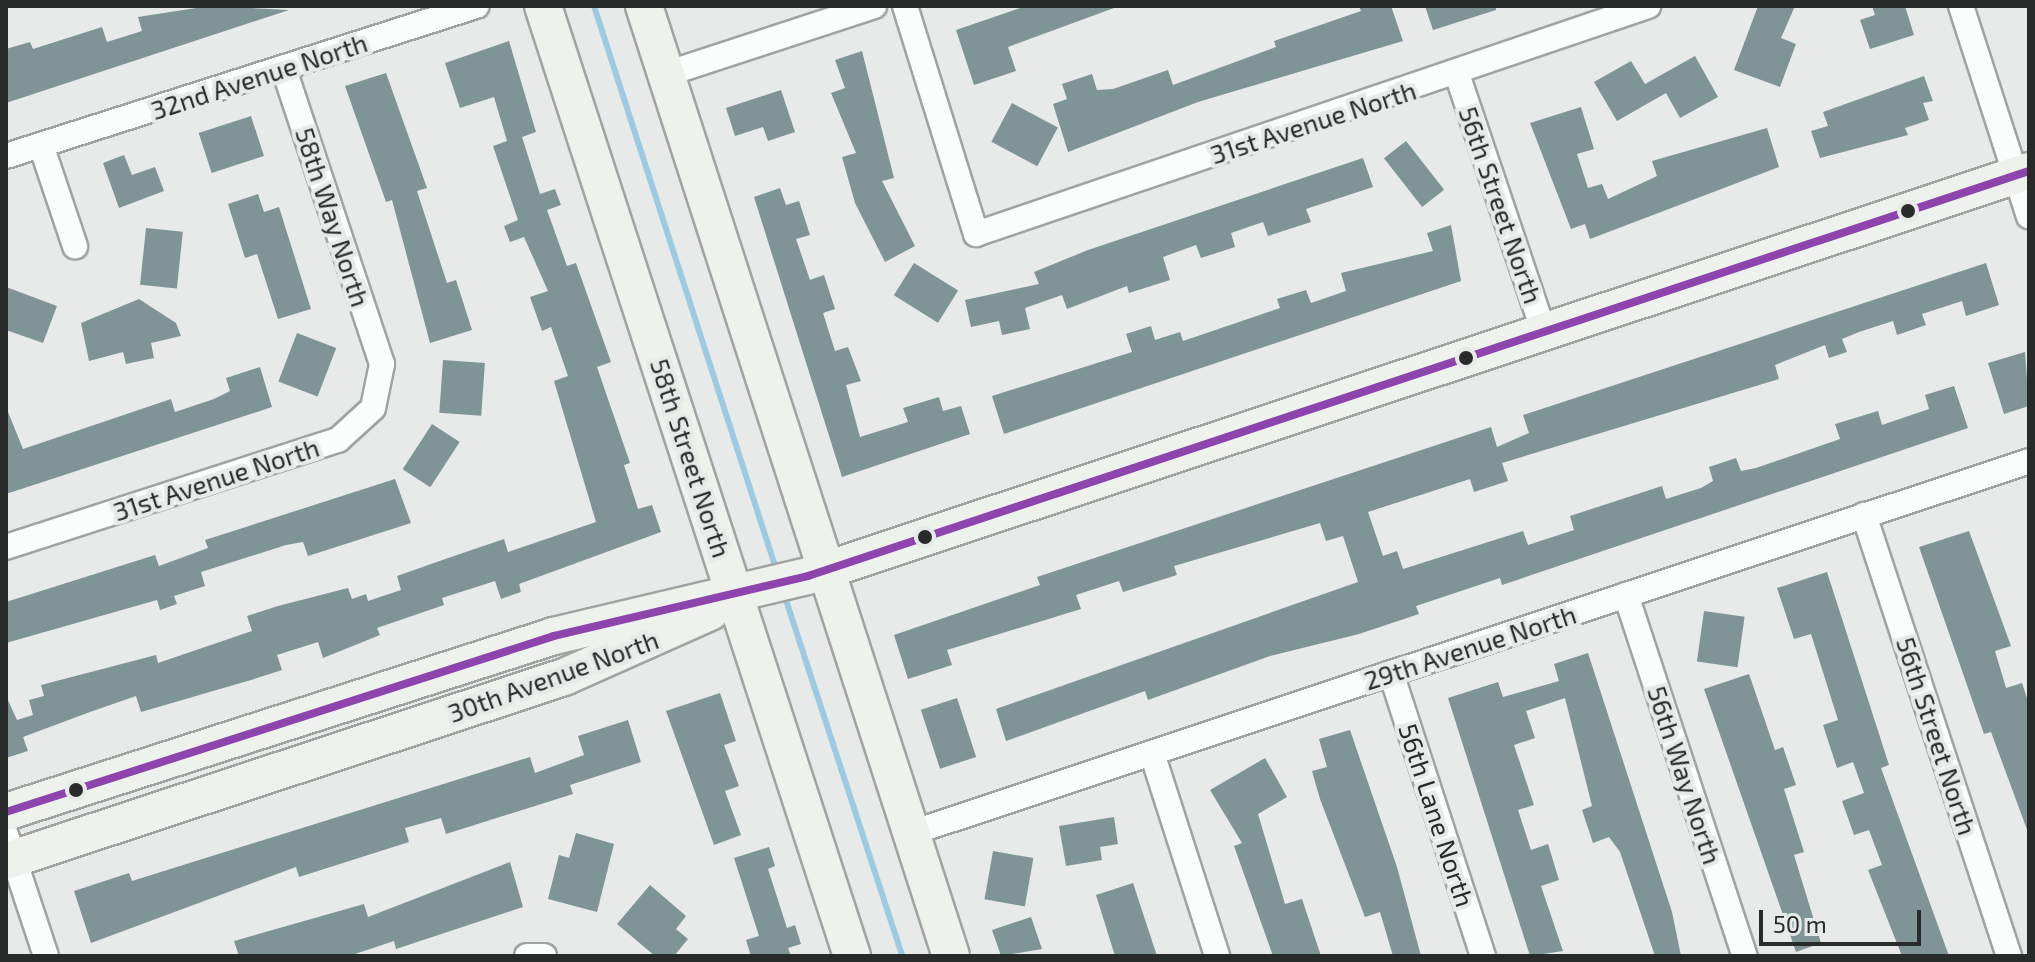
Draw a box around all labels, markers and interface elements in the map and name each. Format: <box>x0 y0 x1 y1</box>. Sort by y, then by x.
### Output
street label: 32nd Avenue North <box>147 26 371 126</box>
street label: 31st Avenue North <box>1206 74 1420 170</box>
street label: 56th Street North <box>1453 102 1549 308</box>
street label: 58th Way North <box>289 123 377 311</box>
unlabelled marker <box>1900 203 1916 219</box>
unlabelled marker <box>1458 350 1474 366</box>
street label: 58th Street North <box>644 355 738 561</box>
street label: 31st Avenue North <box>109 431 323 527</box>
unlabelled marker <box>917 529 933 545</box>
street label: 29th Avenue North <box>1360 598 1580 696</box>
street label: 30th Avenue North <box>443 623 663 729</box>
street label: 56th Street North <box>1890 633 1984 839</box>
street label: 56th Way North <box>1641 682 1729 868</box>
street label: 56th Lane North <box>1393 720 1481 910</box>
unlabelled marker <box>68 782 84 798</box>
scale bar <box>1763 894 1925 944</box>
text: 50 m <box>1773 909 1827 938</box>

